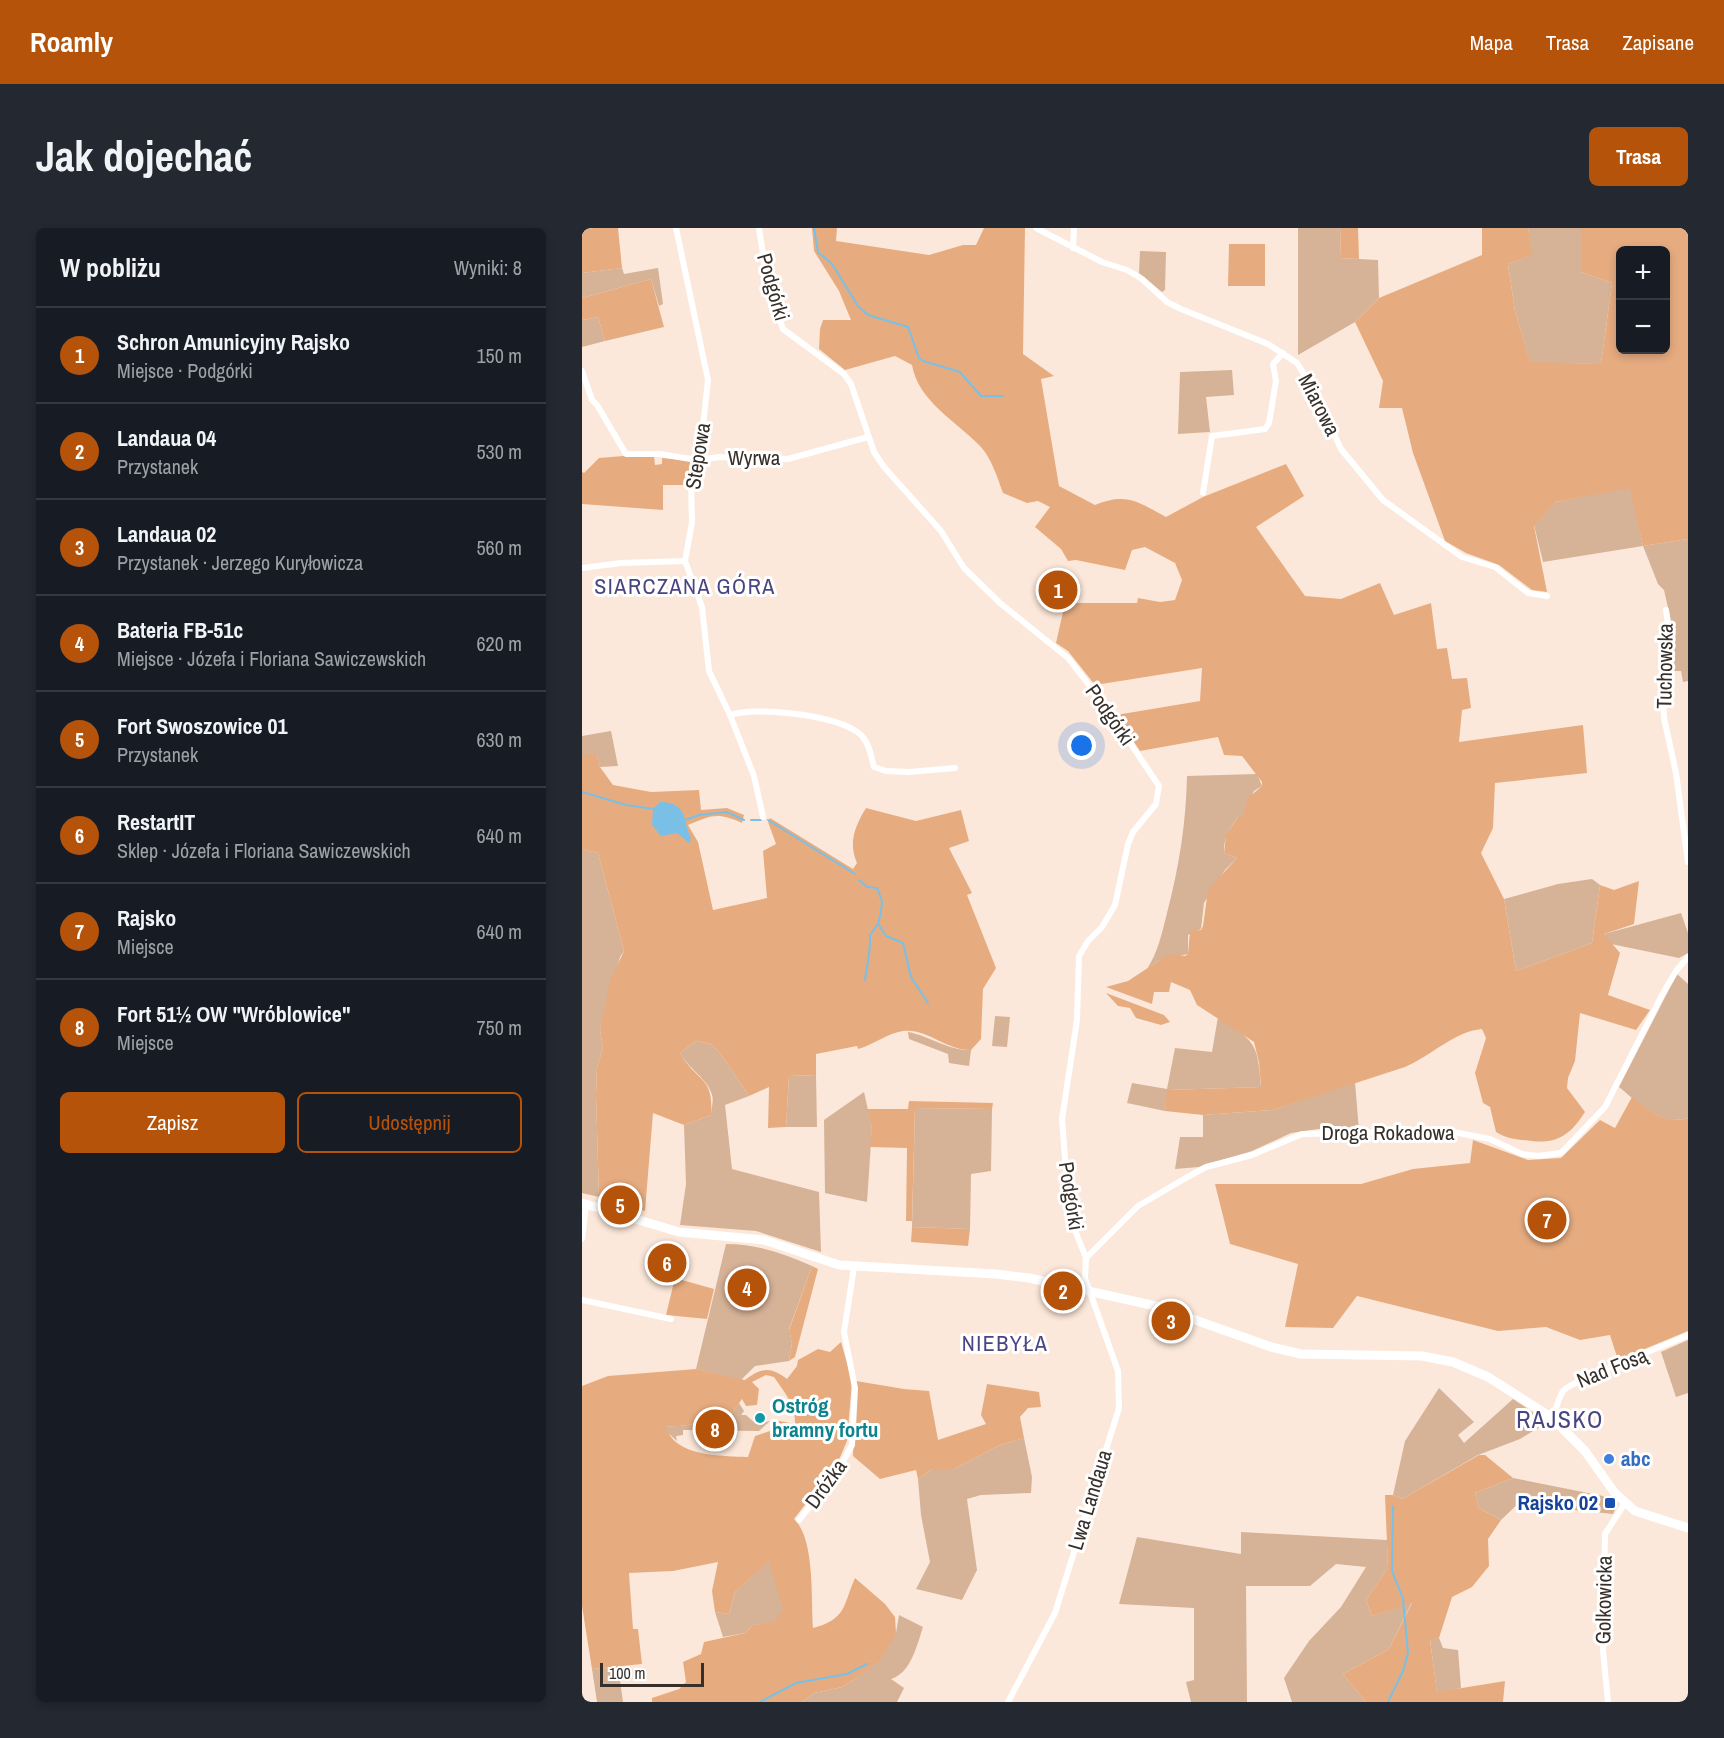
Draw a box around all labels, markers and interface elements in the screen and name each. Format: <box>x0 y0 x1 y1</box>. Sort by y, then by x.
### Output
text: Roamly <box>30 23 113 61</box>
text: Mapa <box>1470 28 1513 57</box>
text: Trasa <box>1546 28 1589 57</box>
text: Zapisane <box>1622 28 1694 57</box>
button: Trasa <box>1589 127 1688 186</box>
text: Jak dojechać <box>36 128 252 184</box>
map controls <box>1616 246 1670 354</box>
button: + <box>1616 246 1670 300</box>
text: W pobliżu <box>60 250 161 285</box>
street label: Podgórki <box>750 250 797 324</box>
text: Wyniki: 8 <box>454 254 522 281</box>
button: − <box>1616 300 1670 354</box>
text: Schron Amunicyjny Rajsko <box>117 327 350 357</box>
text: 1 <box>75 342 84 369</box>
text: 150 m <box>476 342 522 369</box>
text: Miejsce · Podgórki <box>117 357 253 384</box>
street label: Miarowa <box>1292 369 1348 441</box>
street label: Stepowa <box>678 420 717 491</box>
text: Landaua 04 <box>117 423 216 453</box>
text: 2 <box>75 438 84 465</box>
text: 530 m <box>476 438 522 465</box>
street label: Wyrwa <box>728 443 781 472</box>
text: Przystanek <box>117 453 198 480</box>
text: Landaua 02 <box>117 519 216 549</box>
text: 3 <box>75 534 84 561</box>
text: 560 m <box>476 534 522 561</box>
text: Przystanek · Jerzego Kuryłowicza <box>117 549 363 576</box>
pin: 1 <box>1038 568 1078 613</box>
district label: SIARCZANA GÓRA <box>594 571 776 601</box>
text: Bateria FB-51c <box>117 615 243 645</box>
street label: Tuchowska <box>1649 623 1680 709</box>
text: 4 <box>75 630 84 657</box>
text: 620 m <box>476 630 522 657</box>
text: Miejsce · Józefa i Floriana Sawiczewskich <box>117 645 426 672</box>
street label: Podgórki <box>1079 678 1142 751</box>
text: Fort Swoszowice 01 <box>117 711 288 741</box>
text: 5 <box>75 726 84 753</box>
text: 630 m <box>476 726 522 753</box>
your location <box>1067 731 1096 760</box>
text: Przystanek <box>117 741 198 768</box>
text: RestartIT <box>117 807 195 837</box>
text: 6 <box>75 822 84 849</box>
text: 640 m <box>476 822 522 849</box>
text: Sklep · Józefa i Floriana Sawiczewskich <box>117 837 411 864</box>
text: Rajsko <box>117 903 176 933</box>
text: 7 <box>75 918 84 945</box>
text: 640 m <box>476 918 522 945</box>
text: Miejsce <box>117 933 174 960</box>
text: Fort 51½ OW "Wróblowice" <box>117 999 350 1029</box>
text: 8 <box>75 1014 84 1041</box>
text: 750 m <box>476 1014 522 1041</box>
text: Miejsce <box>117 1029 174 1056</box>
button: Zapisz <box>60 1092 285 1153</box>
button: Udostępnij <box>297 1092 522 1153</box>
street label: Droga Rokadowa <box>1321 1118 1455 1147</box>
street label: Podgórki <box>1052 1160 1091 1232</box>
pin: 5 <box>600 1182 639 1228</box>
pin: 7 <box>1528 1198 1566 1242</box>
pin: 6 <box>648 1240 686 1286</box>
pin: 4 <box>728 1266 766 1310</box>
pin: 2 <box>1044 1268 1082 1314</box>
pin: 3 <box>1152 1298 1190 1344</box>
district label: NIEBYŁA <box>962 1328 1048 1358</box>
street label: Nad Fosą <box>1572 1340 1653 1395</box>
place label: Ostróg bramny fortu <box>772 1391 878 1444</box>
district label: RAJSKO <box>1516 1403 1604 1435</box>
pin: 8 <box>696 1406 734 1452</box>
marker: Ostróg bramny fortu <box>753 1411 767 1425</box>
place label: abc <box>1621 1444 1651 1473</box>
street label: Lwa Landaua <box>1061 1446 1119 1554</box>
marker: abc <box>1602 1452 1616 1466</box>
street label: Dróżka <box>798 1453 854 1514</box>
place label: Rajsko 02 <box>1518 1488 1598 1517</box>
marker: Rajsko 02 <box>1603 1496 1617 1510</box>
street label: Golkowicka <box>1588 1555 1619 1645</box>
scale bar <box>600 1660 704 1688</box>
text: 100 m <box>609 1662 645 1684</box>

